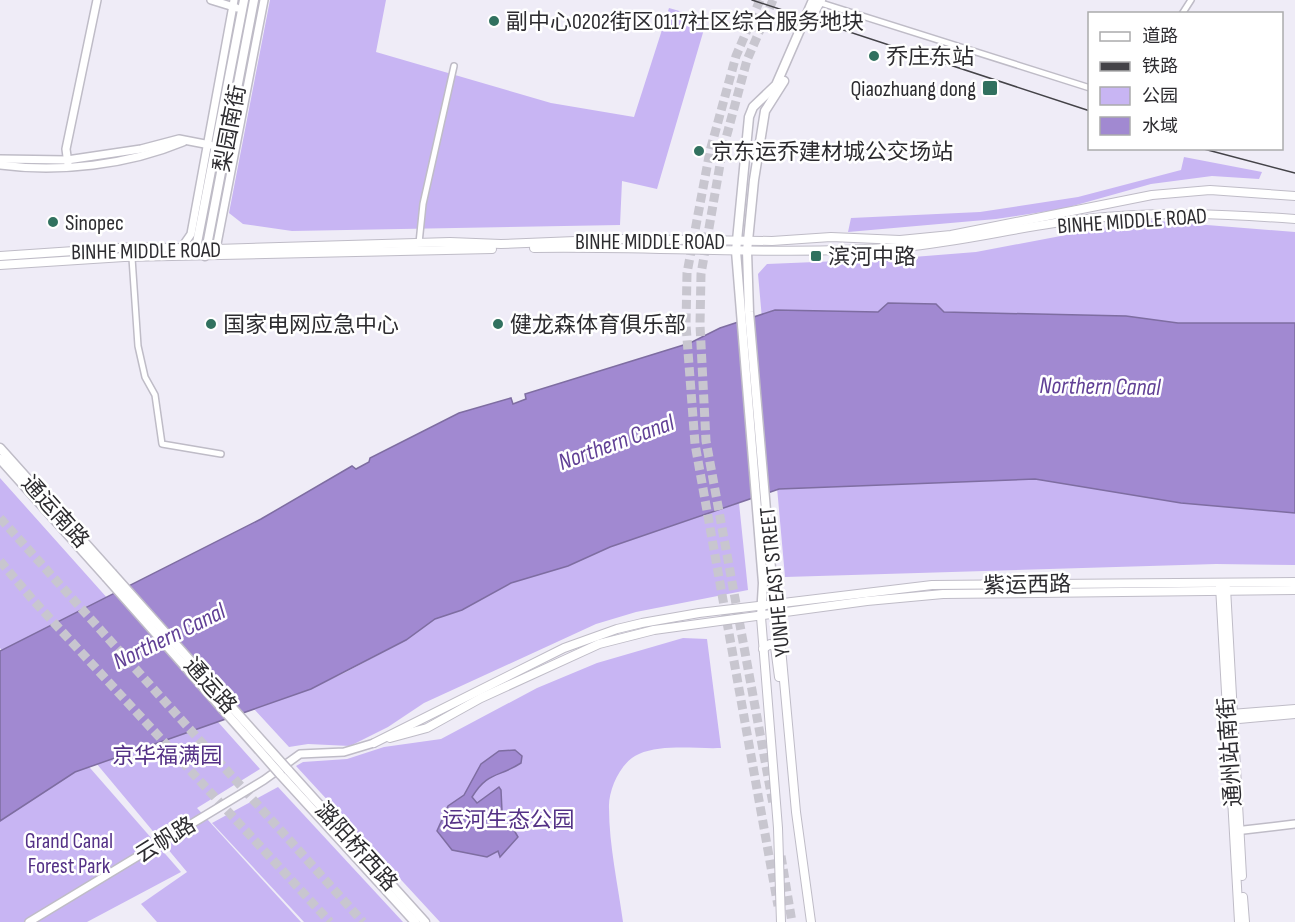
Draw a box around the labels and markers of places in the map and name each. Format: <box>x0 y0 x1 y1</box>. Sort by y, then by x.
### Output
place label: 副中心0202街区0117社区综合服务地块 <box>506 9 864 36</box>
marker: 副中心0202街区0117社区综合服务地块 <box>487 14 501 28</box>
place label: 乔庄东站 <box>886 44 974 71</box>
marker: 乔庄东站 <box>867 49 881 63</box>
place label: Qiaozhuang dong <box>850 76 976 103</box>
marker: Qiaozhuang dong <box>981 79 999 97</box>
place label: 京东运乔建材城公交场站 <box>711 139 953 166</box>
marker: 京东运乔建材城公交场站 <box>692 144 706 158</box>
place label: Sinopec <box>65 210 124 237</box>
marker: Sinopec <box>46 215 60 229</box>
place label: 滨河中路 <box>828 244 916 271</box>
marker: 滨河中路 <box>809 249 823 263</box>
place label: 国家电网应急中心 <box>223 312 399 339</box>
place label: 健龙森体育俱乐部 <box>510 312 686 339</box>
marker: 国家电网应急中心 <box>204 317 218 331</box>
marker: 健龙森体育俱乐部 <box>491 317 505 331</box>

